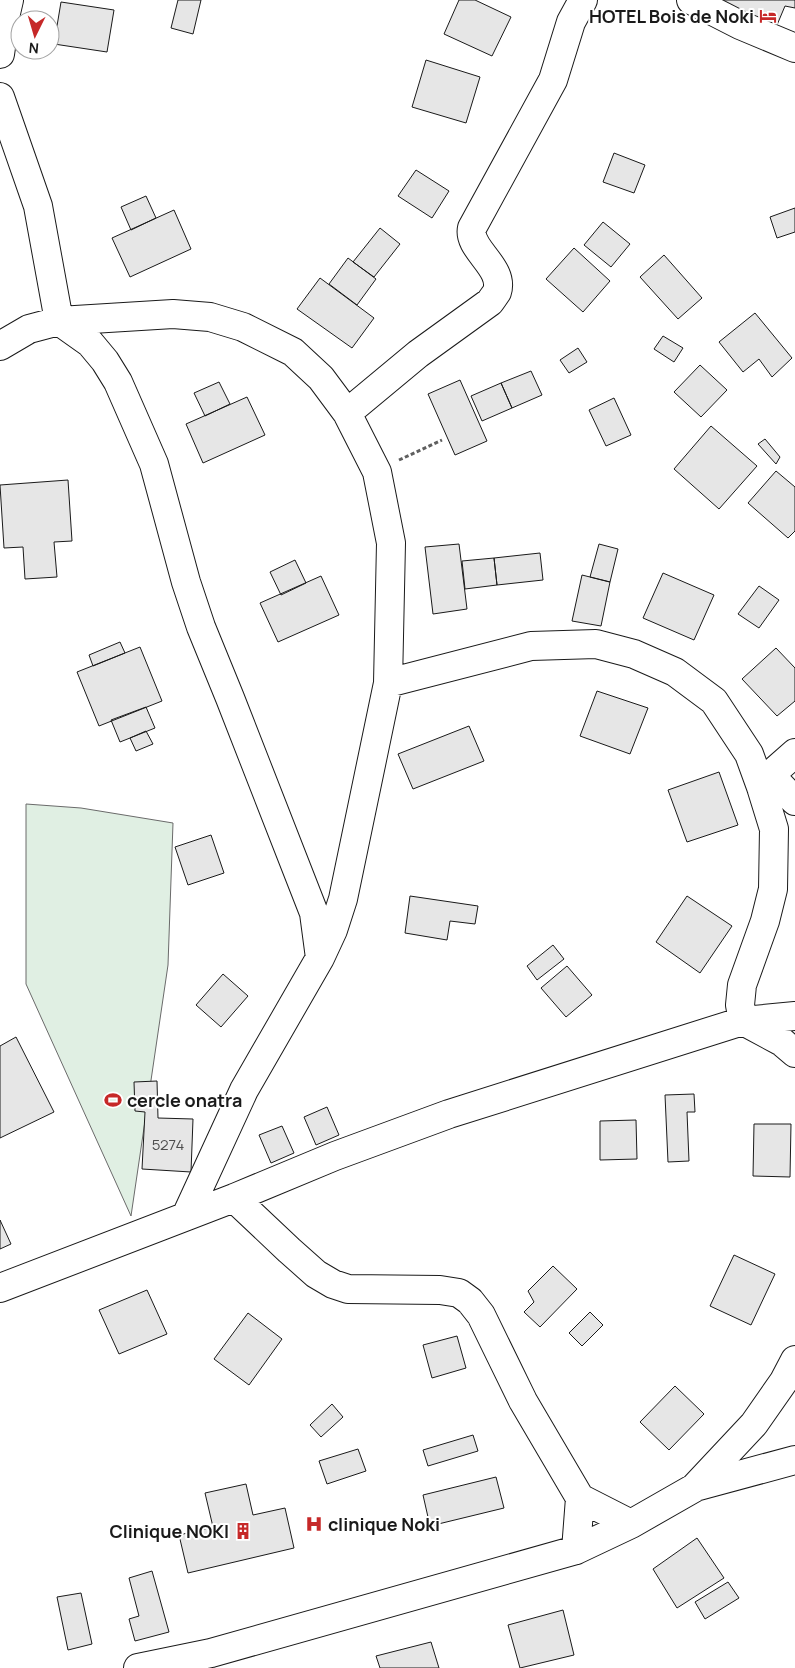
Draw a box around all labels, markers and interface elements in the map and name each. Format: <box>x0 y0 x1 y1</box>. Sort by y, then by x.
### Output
place label: HOTEL Bois de Noki <box>589 4 754 28</box>
hotel icon: HOTEL Bois de Noki <box>758 6 778 26</box>
north arrow <box>10 10 60 60</box>
text: N <box>28 39 40 58</box>
place label: cercle onatra <box>127 1088 242 1112</box>
sports icon: cercle onatra <box>103 1090 123 1110</box>
house number: 5274 <box>152 1134 184 1155</box>
place label: clinique Noki <box>328 1512 440 1536</box>
hospital icon: clinique Noki <box>304 1514 324 1534</box>
place label: Clinique NOKI <box>109 1519 229 1543</box>
building icon: Clinique NOKI <box>233 1521 253 1541</box>

